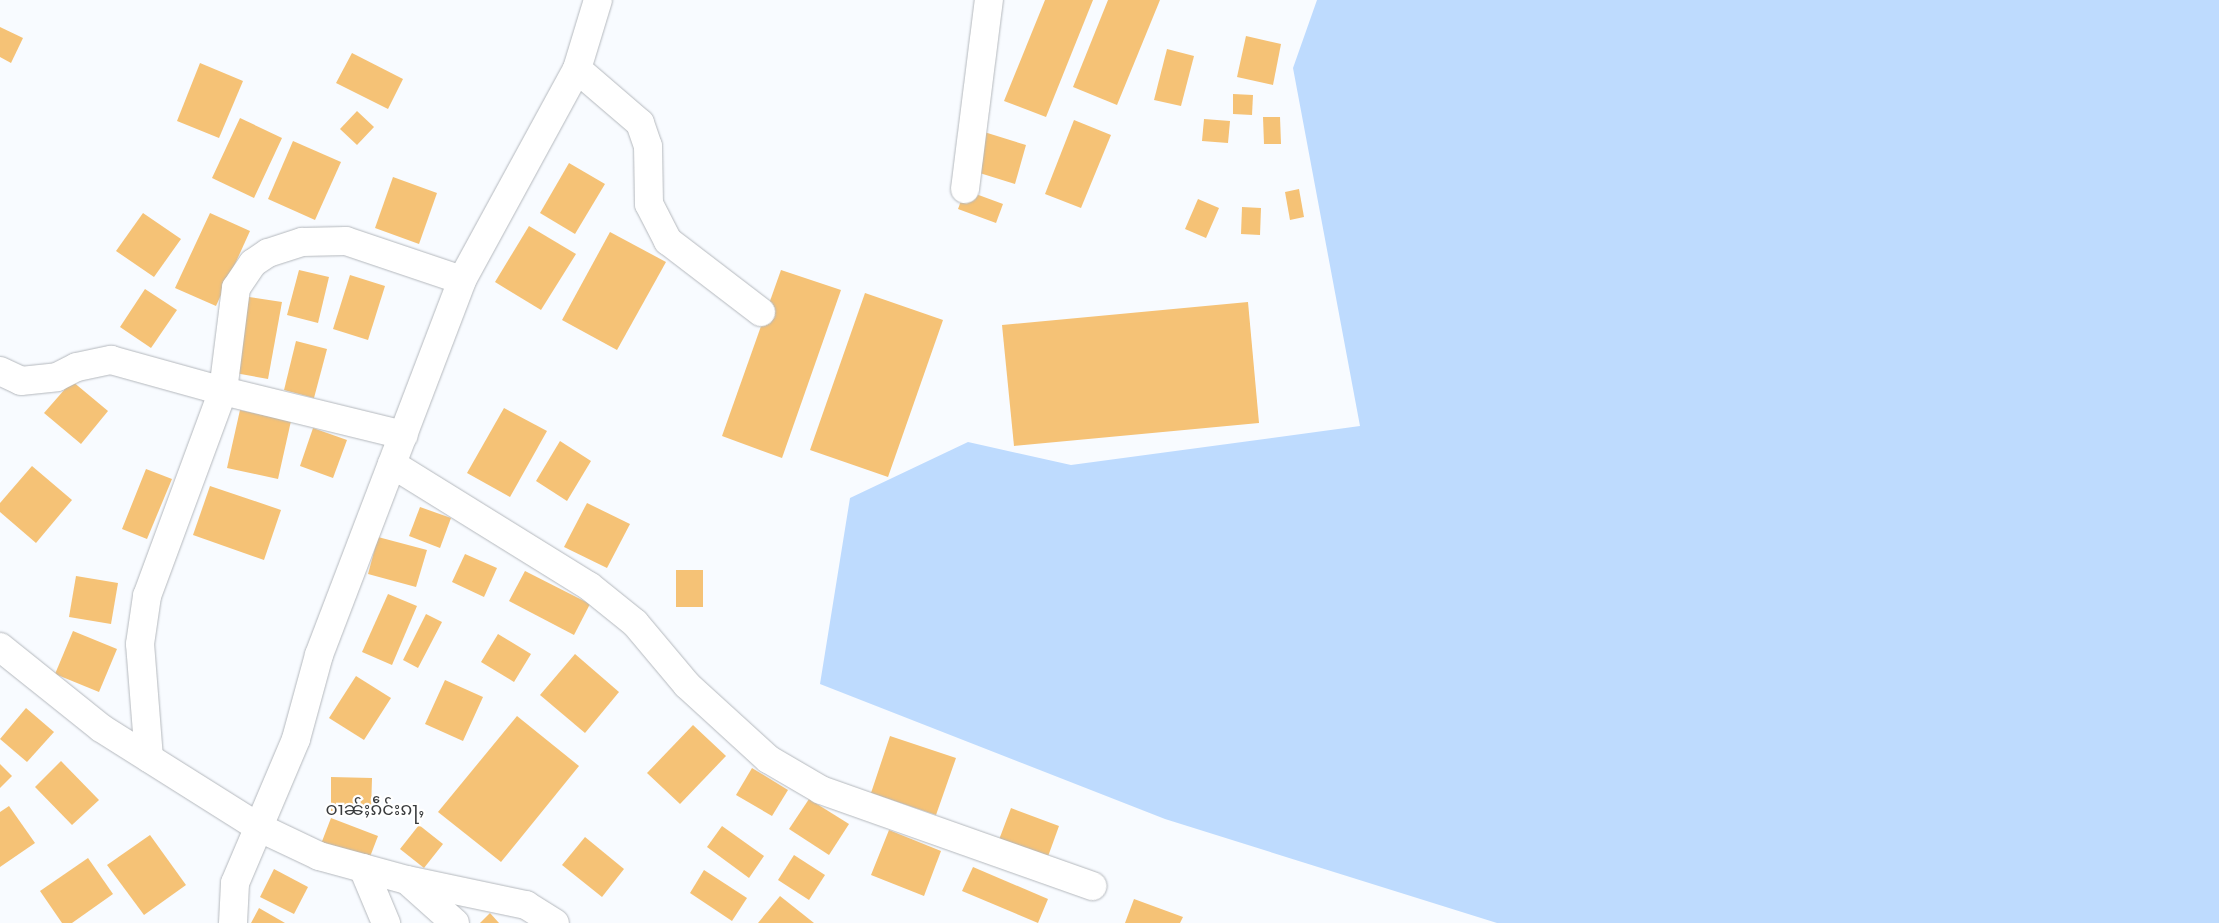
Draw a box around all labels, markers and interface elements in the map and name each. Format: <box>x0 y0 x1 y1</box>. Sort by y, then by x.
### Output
district label: ဝၢၼ်ႈၵဵင်းၵႃႇ <box>326 798 424 820</box>

